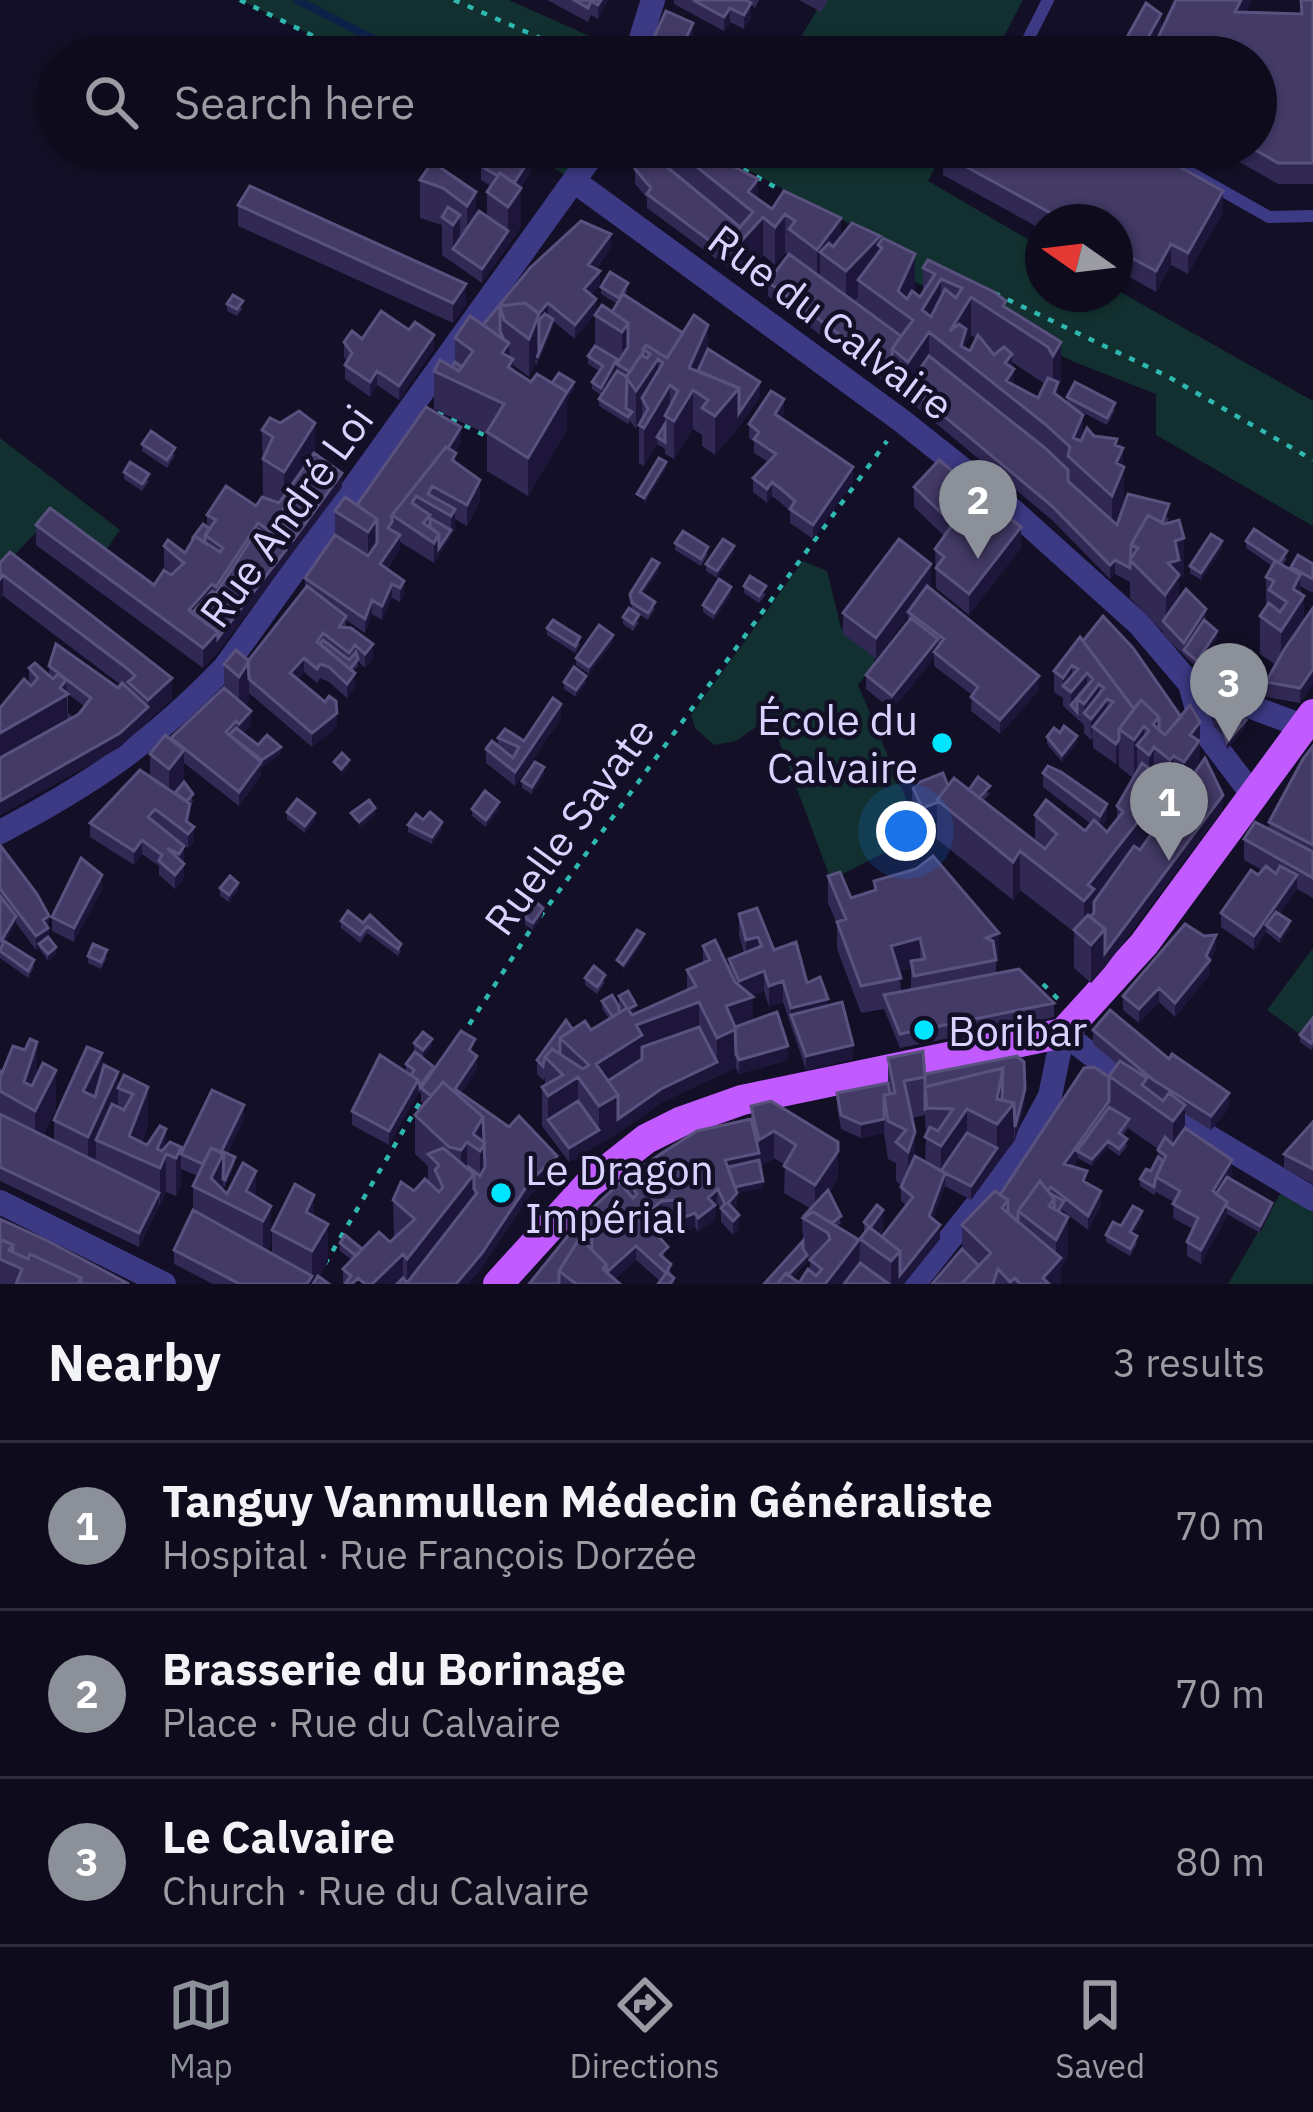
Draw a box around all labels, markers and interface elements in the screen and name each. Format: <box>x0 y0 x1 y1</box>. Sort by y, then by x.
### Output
search box <box>36 36 1277 168</box>
icon: search <box>78 69 144 135</box>
text: Search here <box>174 73 415 131</box>
north arrow <box>1025 204 1133 312</box>
street label: Rue du Calvaire <box>698 212 964 432</box>
street label: Rue André Loi <box>187 394 385 638</box>
pin: 2 <box>939 460 1017 559</box>
pin: 3 <box>1190 643 1268 742</box>
place label: École du Calvaire <box>757 692 918 795</box>
street label: Ruelle Savate <box>471 706 667 946</box>
marker: École du Calvaire <box>929 730 955 756</box>
pin: 1 <box>1130 762 1208 861</box>
your location <box>876 801 936 861</box>
place label: Boribar <box>948 1003 1087 1058</box>
marker: Boribar <box>911 1017 937 1043</box>
place label: Le Dragon Impérial <box>525 1142 714 1245</box>
marker: Le Dragon Impérial <box>488 1180 514 1206</box>
text: Nearby <box>48 1329 221 1395</box>
text: 3 results <box>1113 1337 1265 1388</box>
text: Tanguy Vanmullen Médecin Généraliste <box>162 1471 993 1529</box>
text: 1 <box>75 1500 99 1551</box>
text: 70 m <box>1175 1500 1265 1551</box>
text: Hospital · Rue François Dorzée <box>162 1529 697 1580</box>
text: Brasserie du Borinage <box>162 1639 626 1697</box>
text: 2 <box>75 1668 99 1719</box>
text: 70 m <box>1175 1668 1265 1719</box>
text: Place · Rue du Calvaire <box>162 1697 561 1748</box>
text: Le Calvaire <box>162 1807 395 1865</box>
text: 3 <box>75 1836 99 1887</box>
text: 80 m <box>1175 1836 1265 1887</box>
text: Church · Rue du Calvaire <box>162 1865 589 1916</box>
tab: Map <box>168 1972 234 2087</box>
tab: Directions <box>570 1972 720 2087</box>
tab: Saved <box>1055 1972 1145 2087</box>

